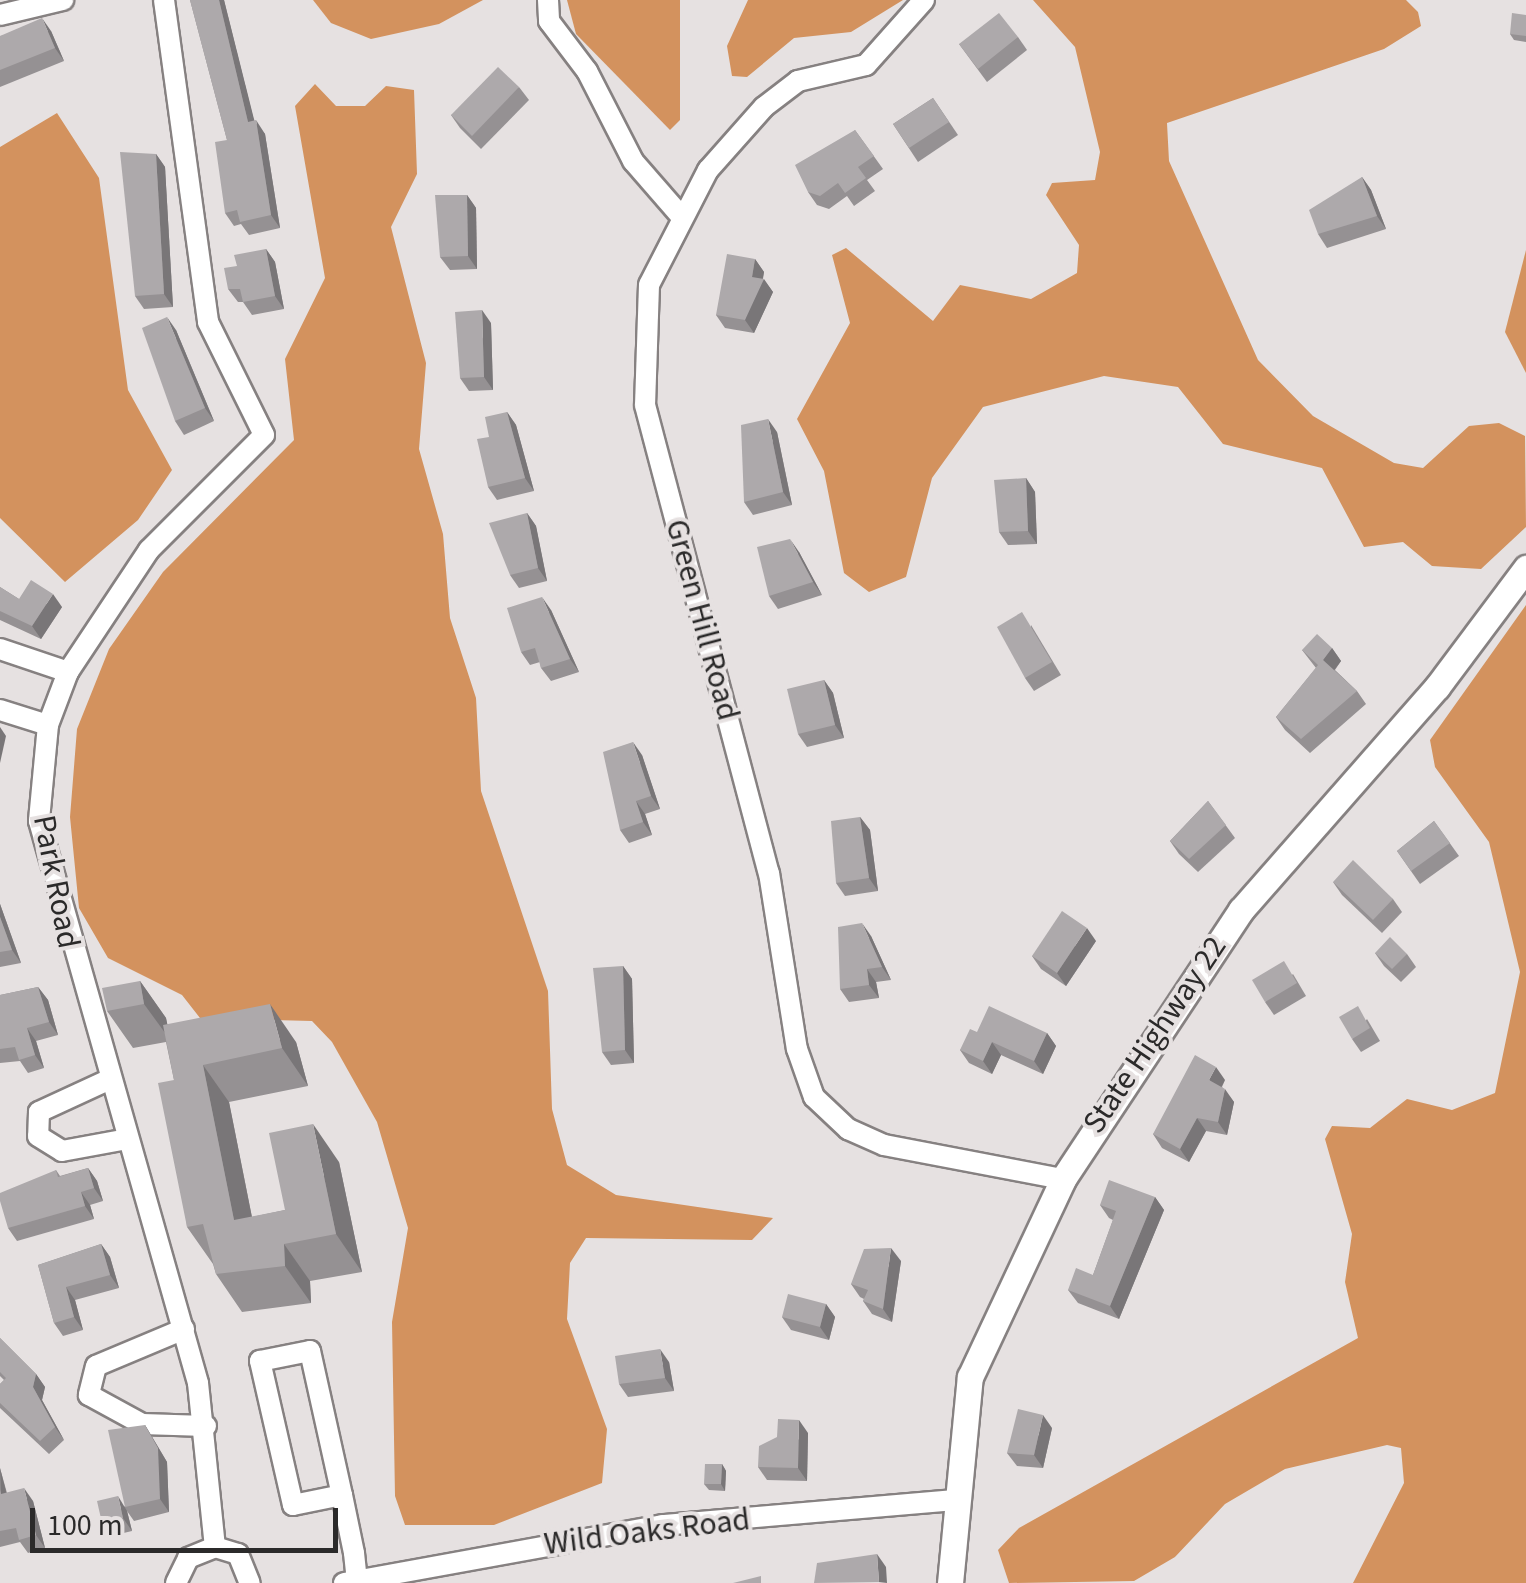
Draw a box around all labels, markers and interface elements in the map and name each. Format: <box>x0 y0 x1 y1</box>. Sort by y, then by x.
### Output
street label: Green Hill Road <box>657 515 747 725</box>
street label: Park Road <box>24 812 88 952</box>
street label: State Highway 22 <box>1075 929 1235 1141</box>
scale bar <box>35 1488 342 1550</box>
street label: Wild Oaks Road <box>542 1500 752 1564</box>
text: 100 m <box>47 1504 123 1547</box>

